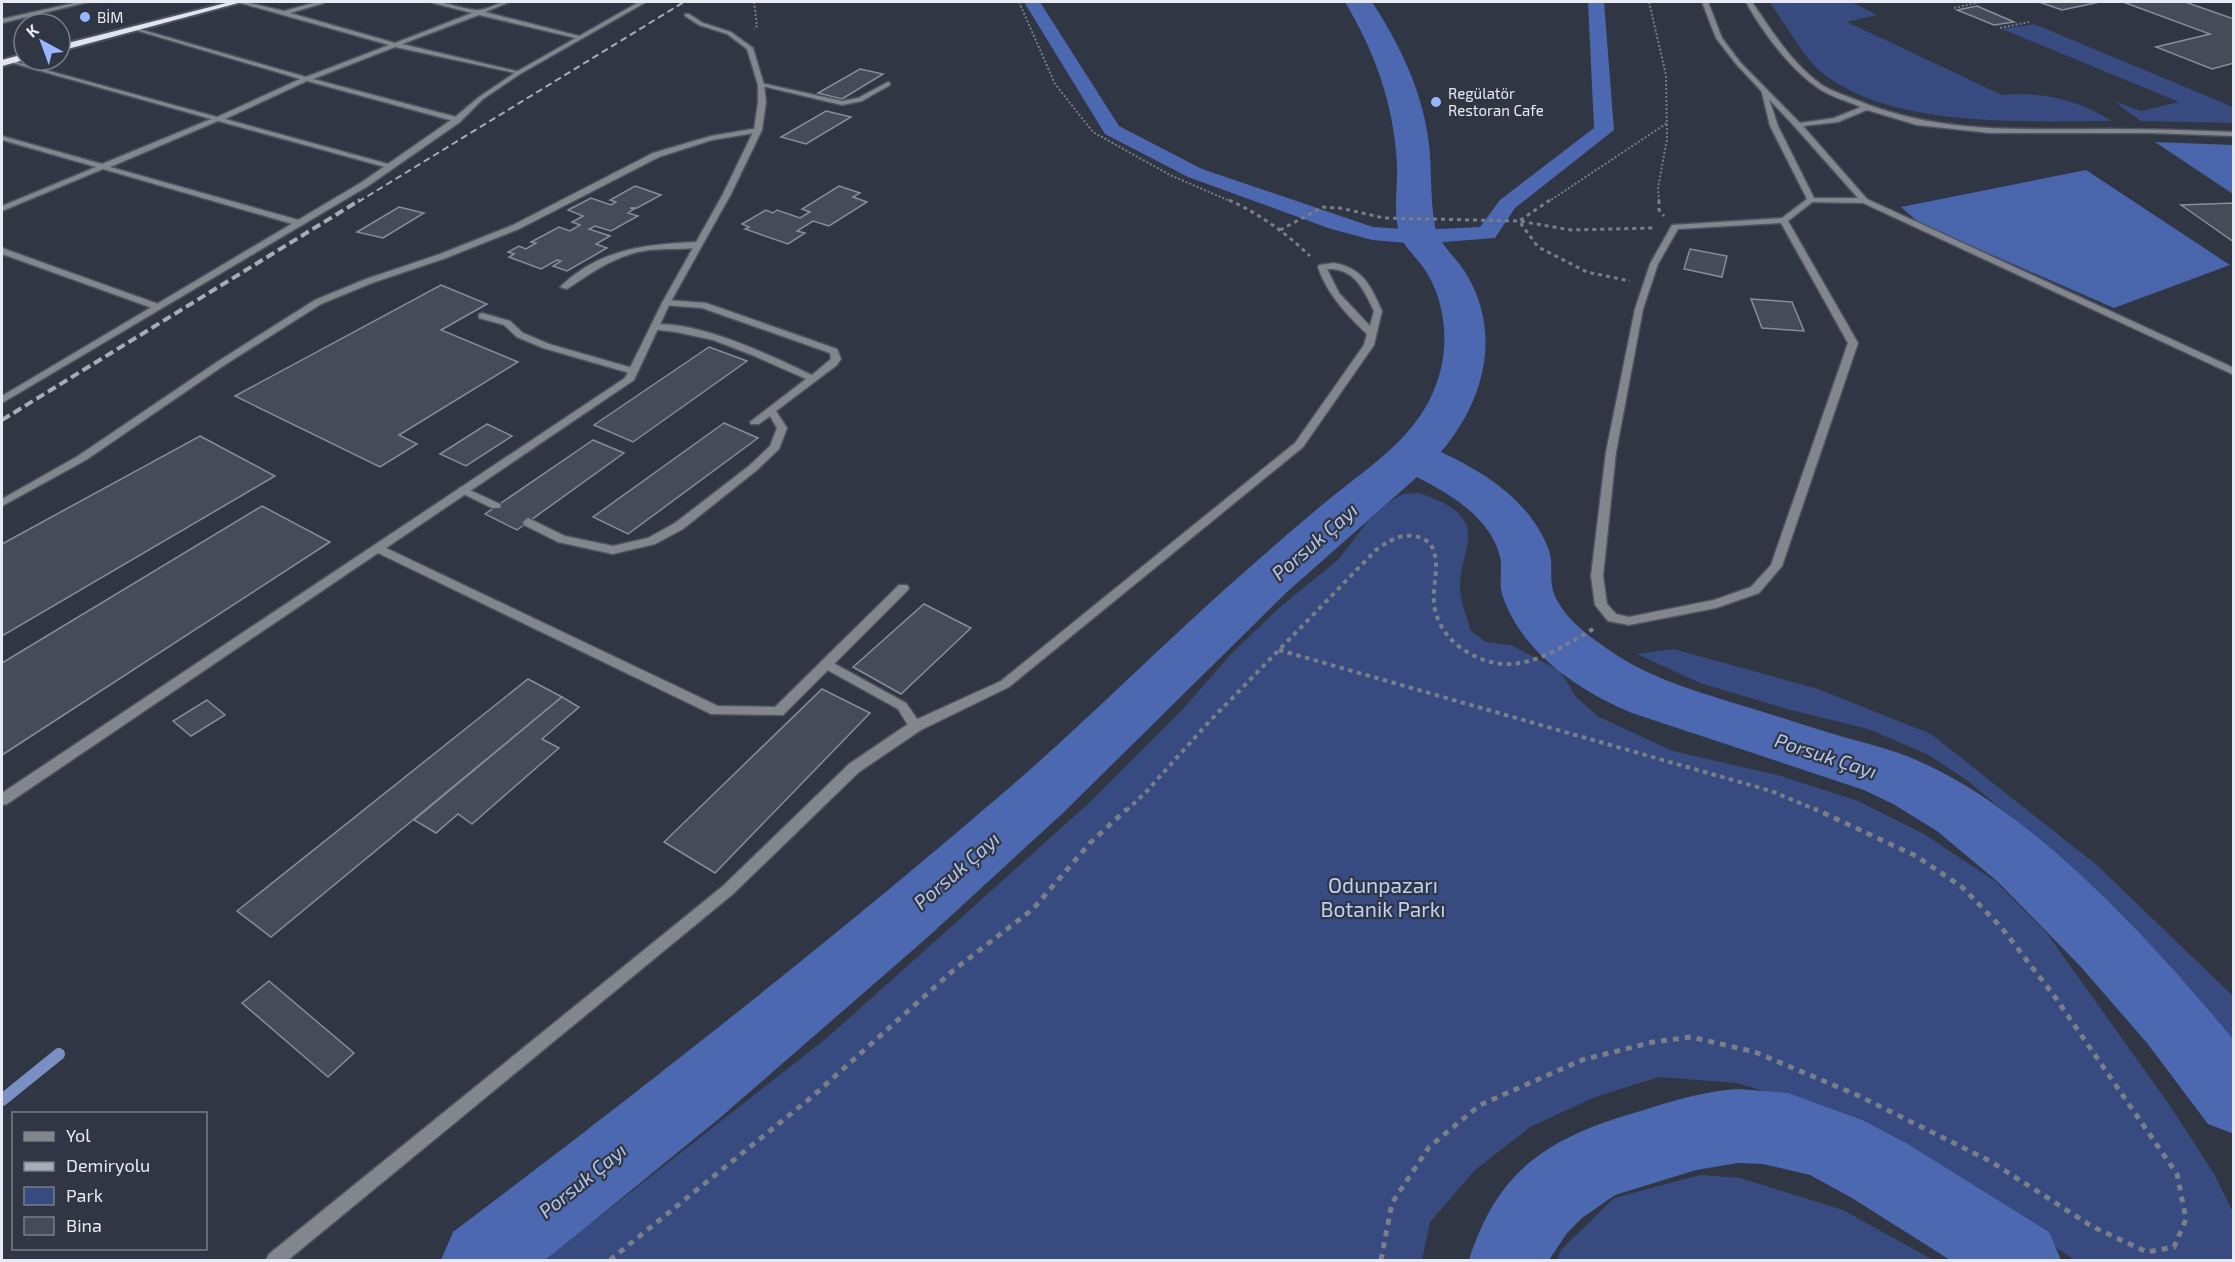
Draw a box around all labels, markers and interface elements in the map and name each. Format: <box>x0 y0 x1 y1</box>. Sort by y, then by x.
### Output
place label: BİM <box>97 8 123 26</box>
marker: BİM <box>78 10 92 24</box>
north arrow <box>12 12 72 72</box>
text: K <box>22 19 43 41</box>
place label: Regülatör Restoran Cafe <box>1448 84 1544 119</box>
marker: Regülatör Restoran Cafe <box>1429 95 1443 109</box>
water label: Porsuk Çayı <box>1266 497 1362 586</box>
water label: Porsuk Çayı <box>1772 727 1880 784</box>
water label: Porsuk Çayı <box>908 826 1004 915</box>
park label: Odunpazarı Botanik Parkı <box>1320 872 1446 921</box>
legend <box>12 1112 207 1250</box>
text: Yol <box>66 1124 91 1146</box>
water label: Porsuk Çayı <box>533 1137 631 1223</box>
text: Demiryolu <box>66 1154 150 1176</box>
text: Park <box>66 1184 103 1206</box>
text: Bina <box>66 1214 102 1236</box>

